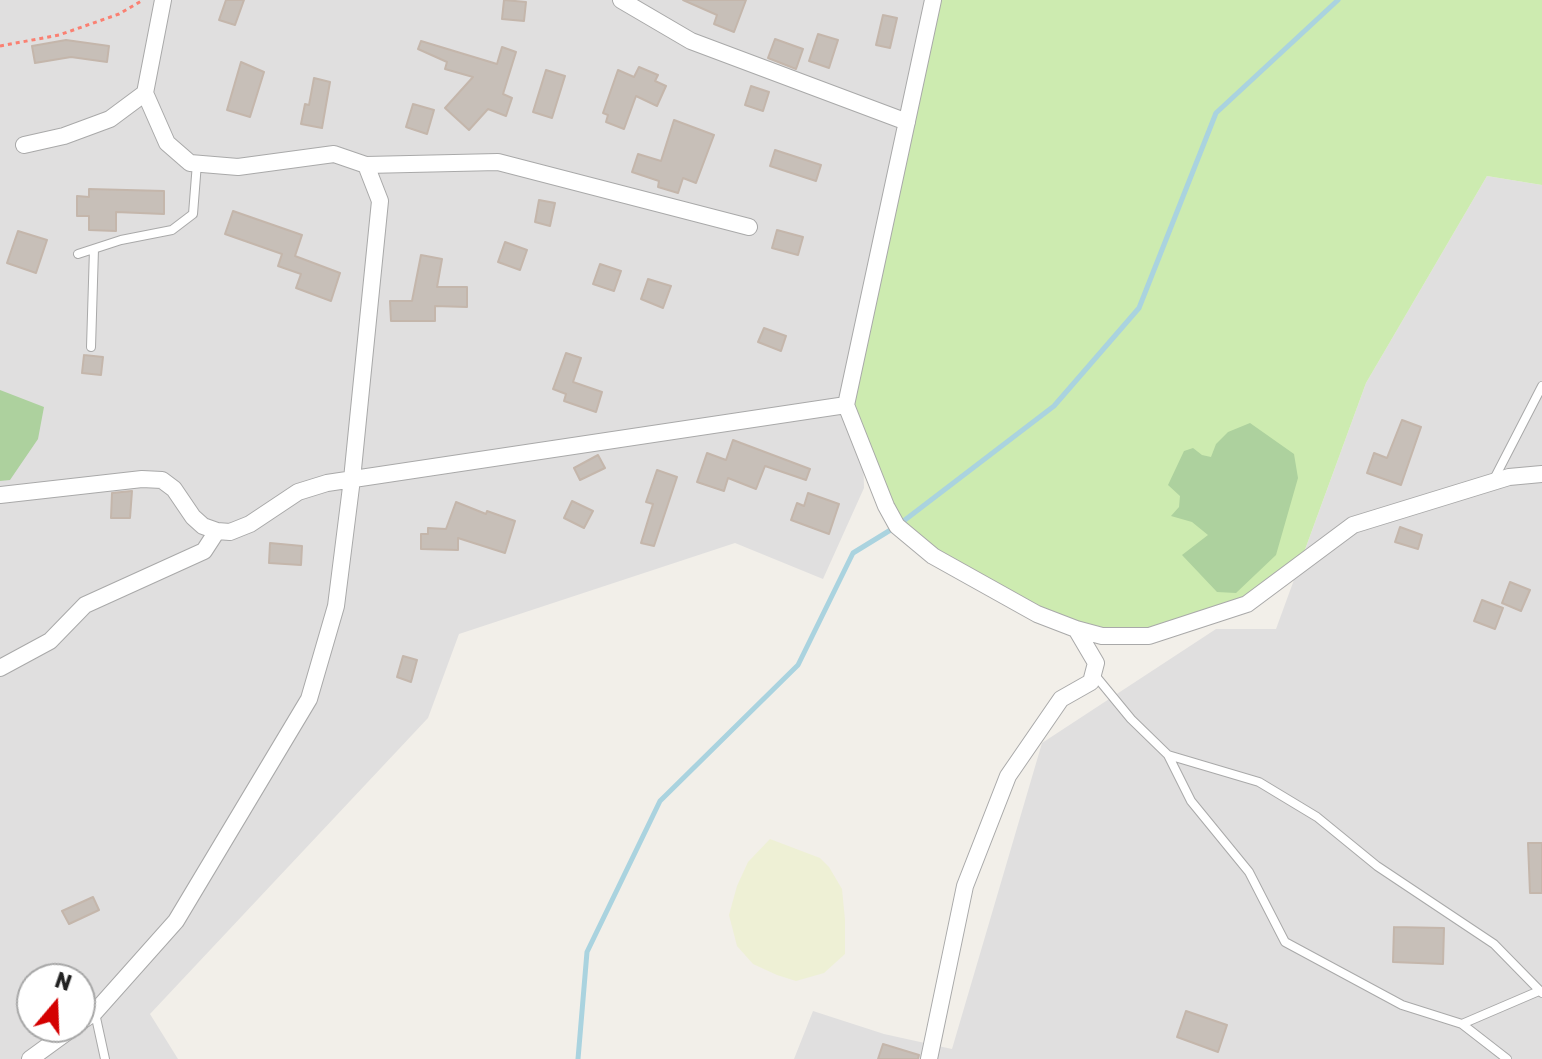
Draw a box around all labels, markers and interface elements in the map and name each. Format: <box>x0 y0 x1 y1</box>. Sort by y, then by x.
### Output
north arrow <box>16 963 96 1043</box>
text: N <box>51 966 75 997</box>

